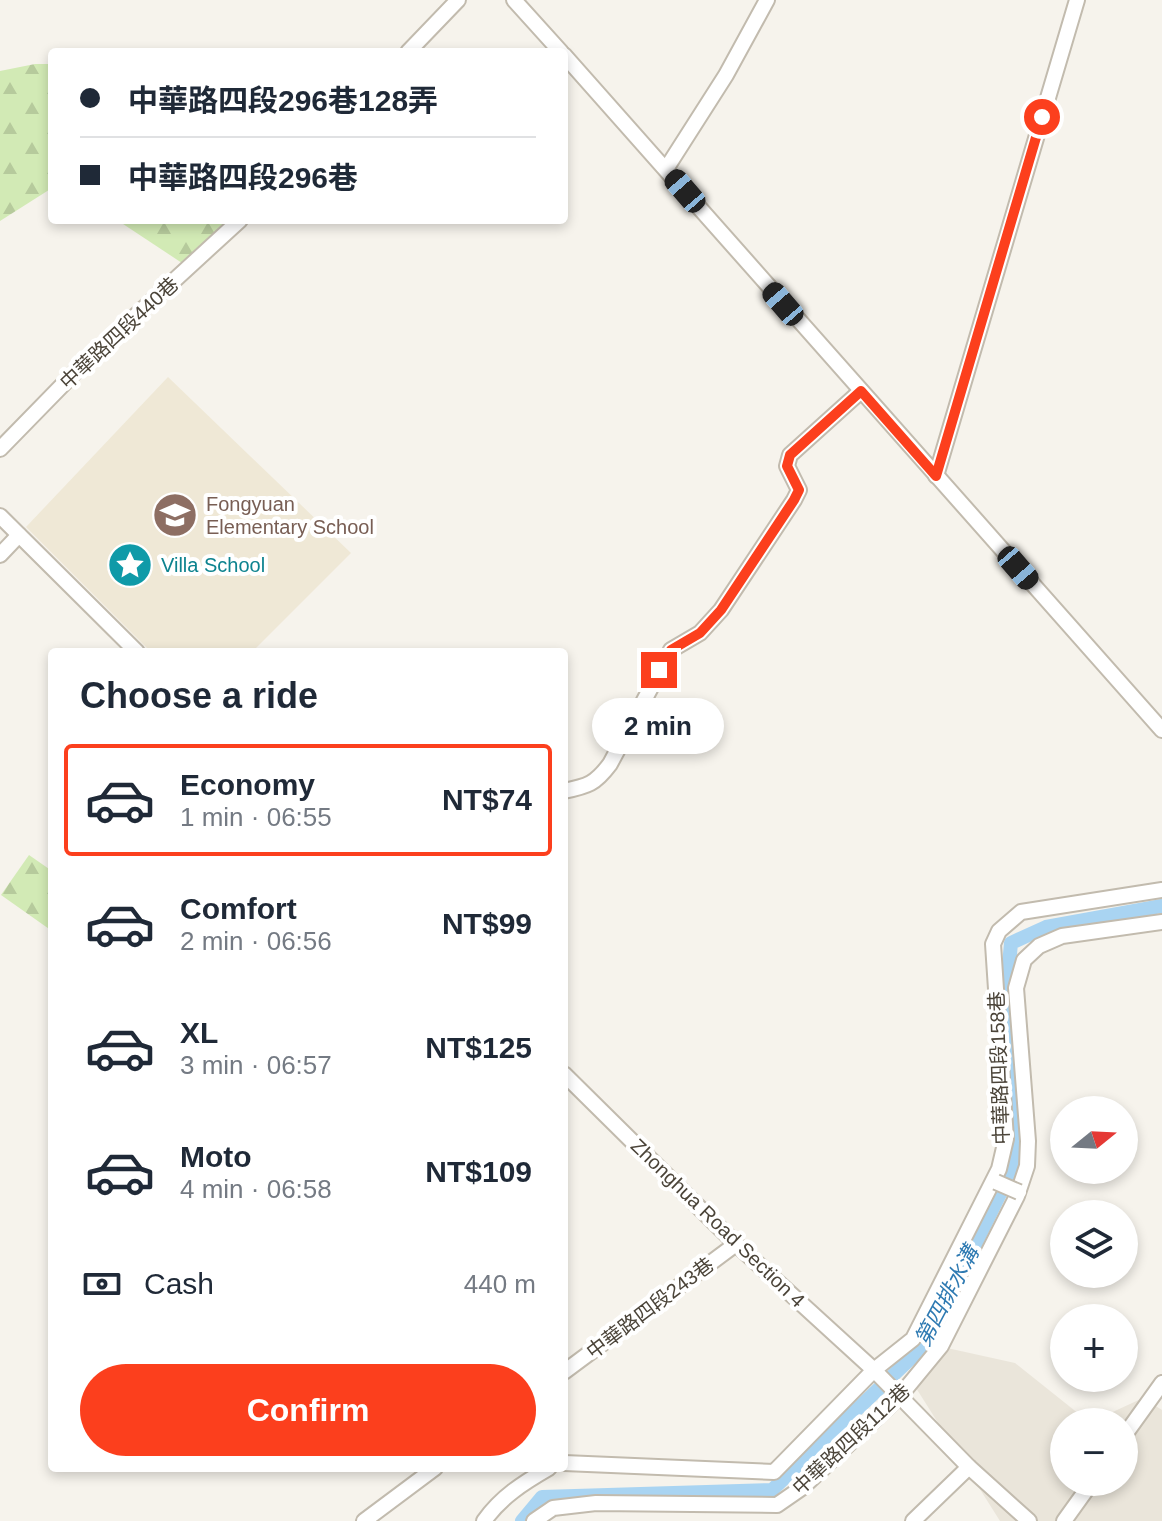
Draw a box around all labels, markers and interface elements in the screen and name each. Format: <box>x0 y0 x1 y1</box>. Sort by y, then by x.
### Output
text: 中華路四段296巷128弄 <box>128 84 438 117</box>
route start <box>1024 99 1060 135</box>
text: 中華路四段296巷 <box>128 161 358 194</box>
car <box>660 165 710 217</box>
street label: 中華路四段440巷 <box>55 273 183 393</box>
car <box>758 278 808 330</box>
school or university icon: Fongyuan Elementary School <box>151 491 199 539</box>
place label: Fongyuan Elementary School <box>206 493 374 538</box>
place icon: Villa School <box>106 541 154 589</box>
car <box>993 542 1043 594</box>
place label: Villa School <box>161 554 265 576</box>
route end <box>641 652 677 688</box>
text: Choose a ride <box>80 675 318 716</box>
callout: 2 min <box>593 698 725 754</box>
text: 2 min <box>624 711 692 741</box>
icon: car <box>84 764 156 836</box>
text: Economy <box>180 768 315 801</box>
text: NT$74 <box>442 783 532 816</box>
text: 1 min · 06:55 <box>180 802 332 832</box>
icon: car <box>84 888 156 960</box>
text: Comfort <box>180 892 297 925</box>
text: NT$99 <box>442 907 532 940</box>
text: 2 min · 06:56 <box>180 926 332 956</box>
street label: 中華路四段158巷 <box>985 991 1013 1145</box>
icon: car <box>84 1012 156 1084</box>
text: XL <box>180 1016 218 1049</box>
text: NT$125 <box>425 1031 532 1064</box>
text: 3 min · 06:57 <box>180 1050 332 1080</box>
north arrow <box>1050 1096 1138 1184</box>
map controls <box>1050 1096 1138 1496</box>
street label: Zhonghua Road Section 4 <box>627 1134 809 1312</box>
icon: car <box>84 1136 156 1208</box>
text: Moto <box>180 1140 252 1173</box>
text: NT$109 <box>425 1155 532 1188</box>
text: 4 min · 06:58 <box>180 1174 332 1204</box>
button: layers <box>1050 1200 1138 1288</box>
water label: 第四排水溝 <box>910 1239 985 1350</box>
street label: 中華路四段243巷 <box>582 1253 718 1363</box>
icon: cash <box>80 1262 124 1306</box>
text: Cash <box>144 1267 214 1300</box>
text: 440 m <box>464 1269 536 1299</box>
button: + <box>1050 1304 1138 1392</box>
button: Confirm <box>80 1364 536 1456</box>
street label: 中華路四段112巷 <box>788 1379 914 1499</box>
button: − <box>1050 1408 1138 1496</box>

